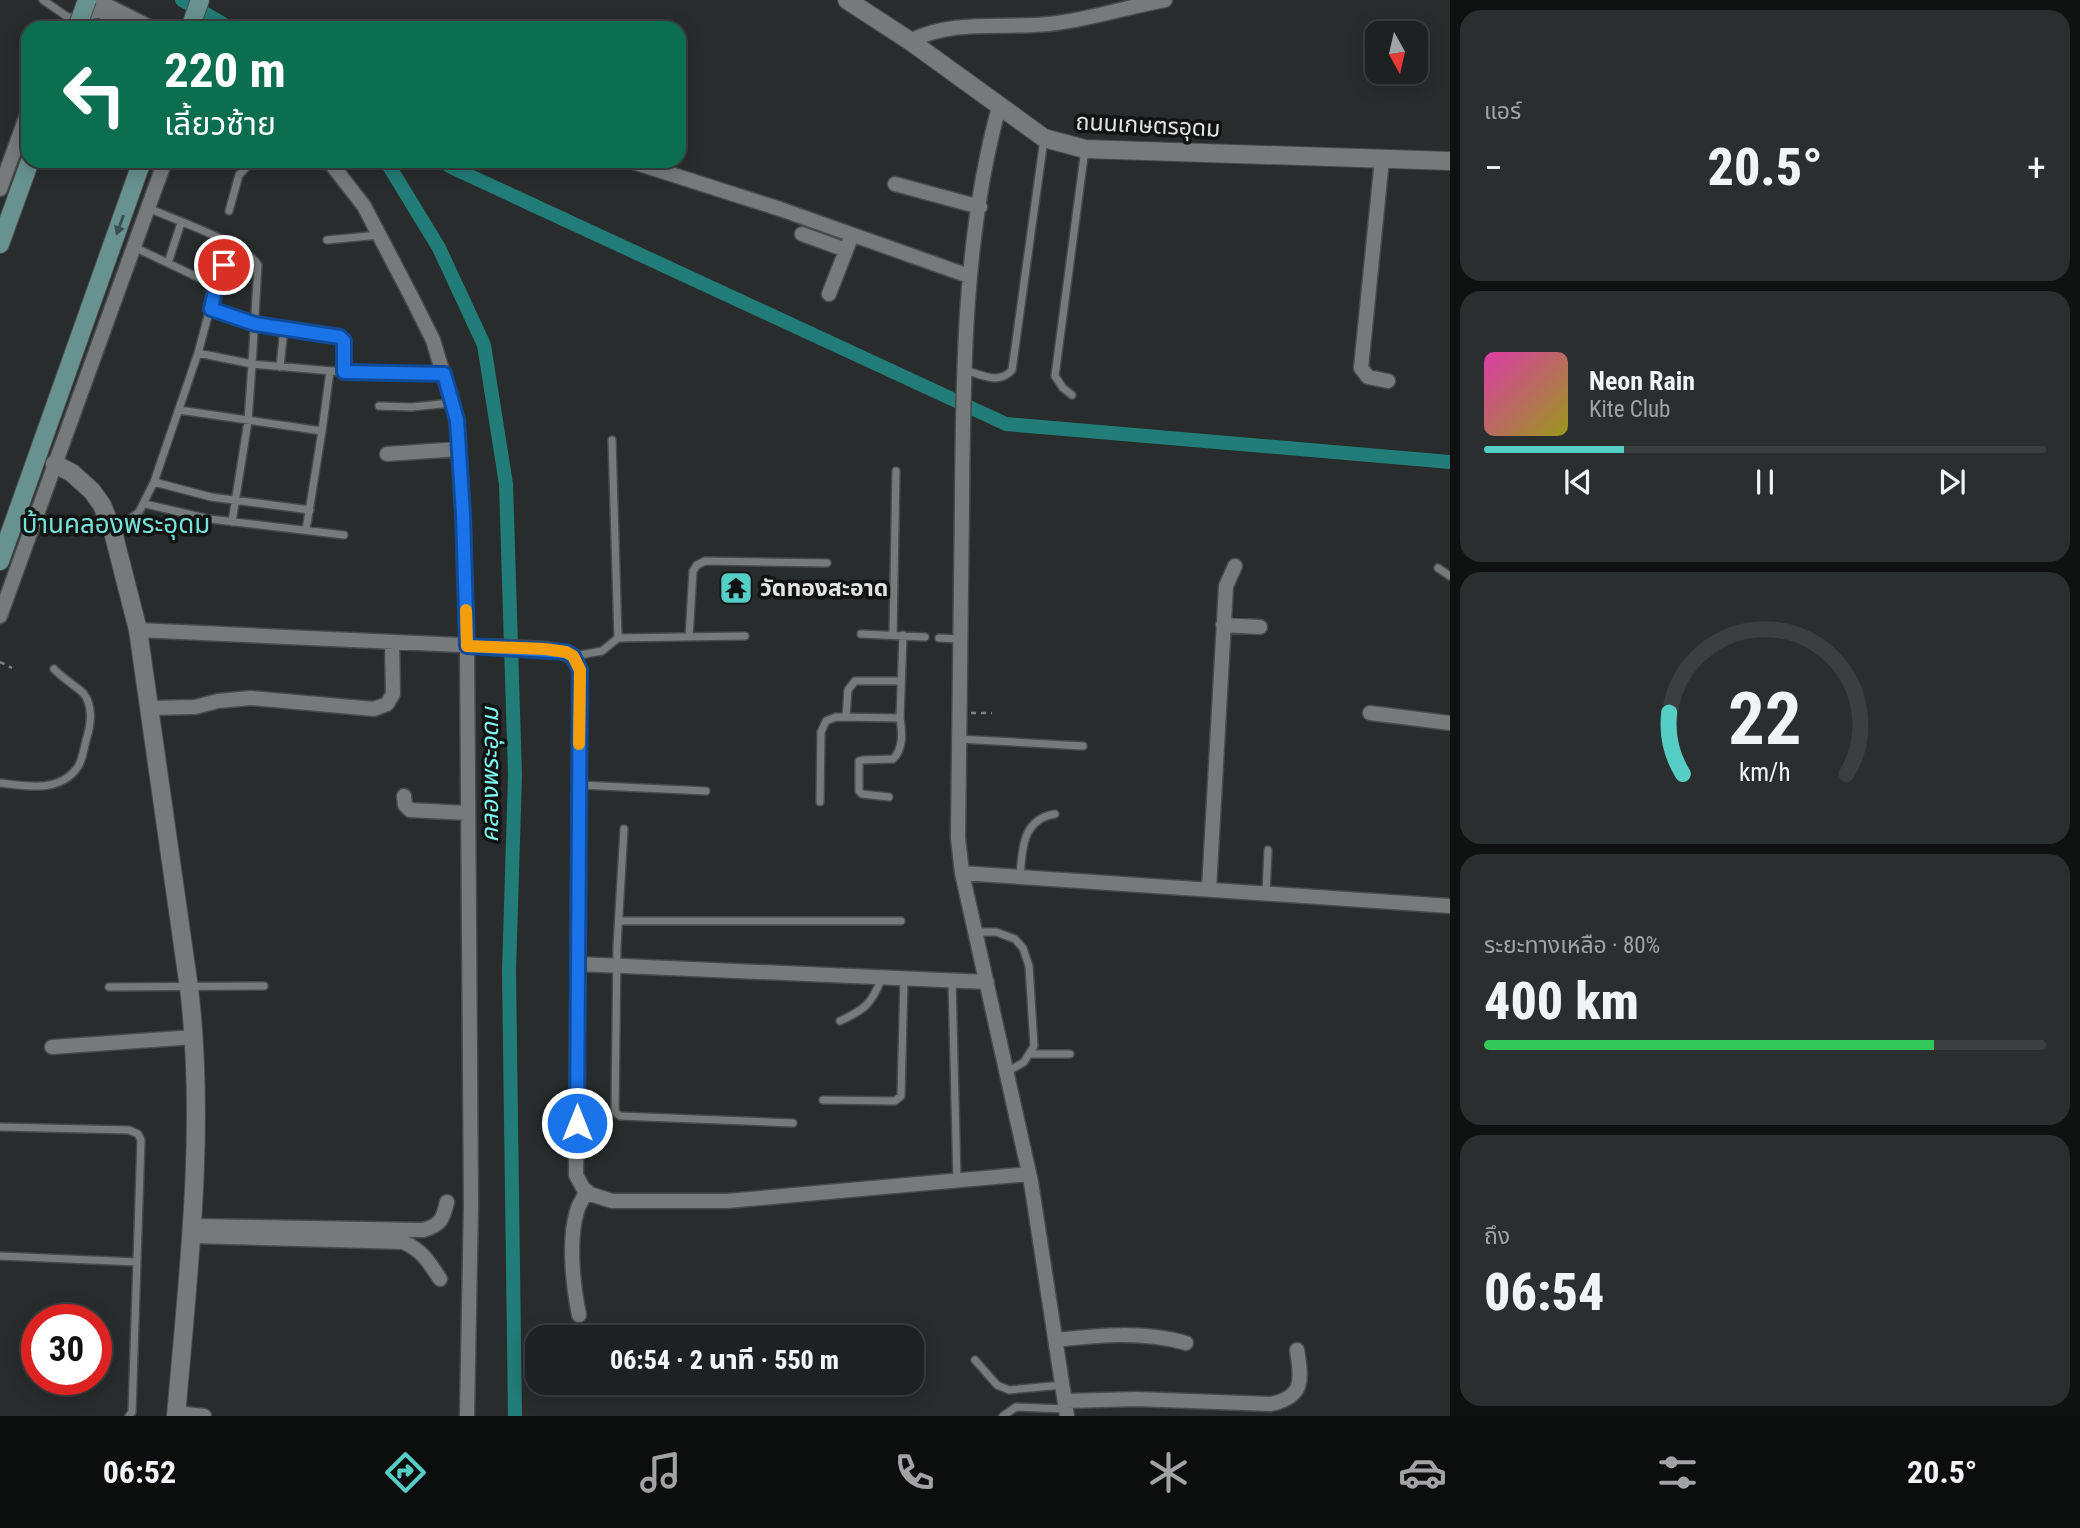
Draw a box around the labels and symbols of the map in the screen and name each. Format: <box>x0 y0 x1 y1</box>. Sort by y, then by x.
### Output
north arrow <box>1365 21 1428 84</box>
street label: ถนนเกษตรอุดม <box>1075 108 1221 143</box>
one-way arrow <box>114 215 125 236</box>
pin <box>194 235 254 295</box>
district label: บ้านคลองพระอุดม <box>22 509 210 540</box>
temple icon: วัดทองสะอาด <box>717 569 755 607</box>
place label: วัดทองสะอาด <box>760 575 888 602</box>
water label: คลองพระอุดม <box>476 705 505 842</box>
position arrow <box>540 1086 614 1160</box>
speed limit sign: 30 <box>21 1304 112 1395</box>

